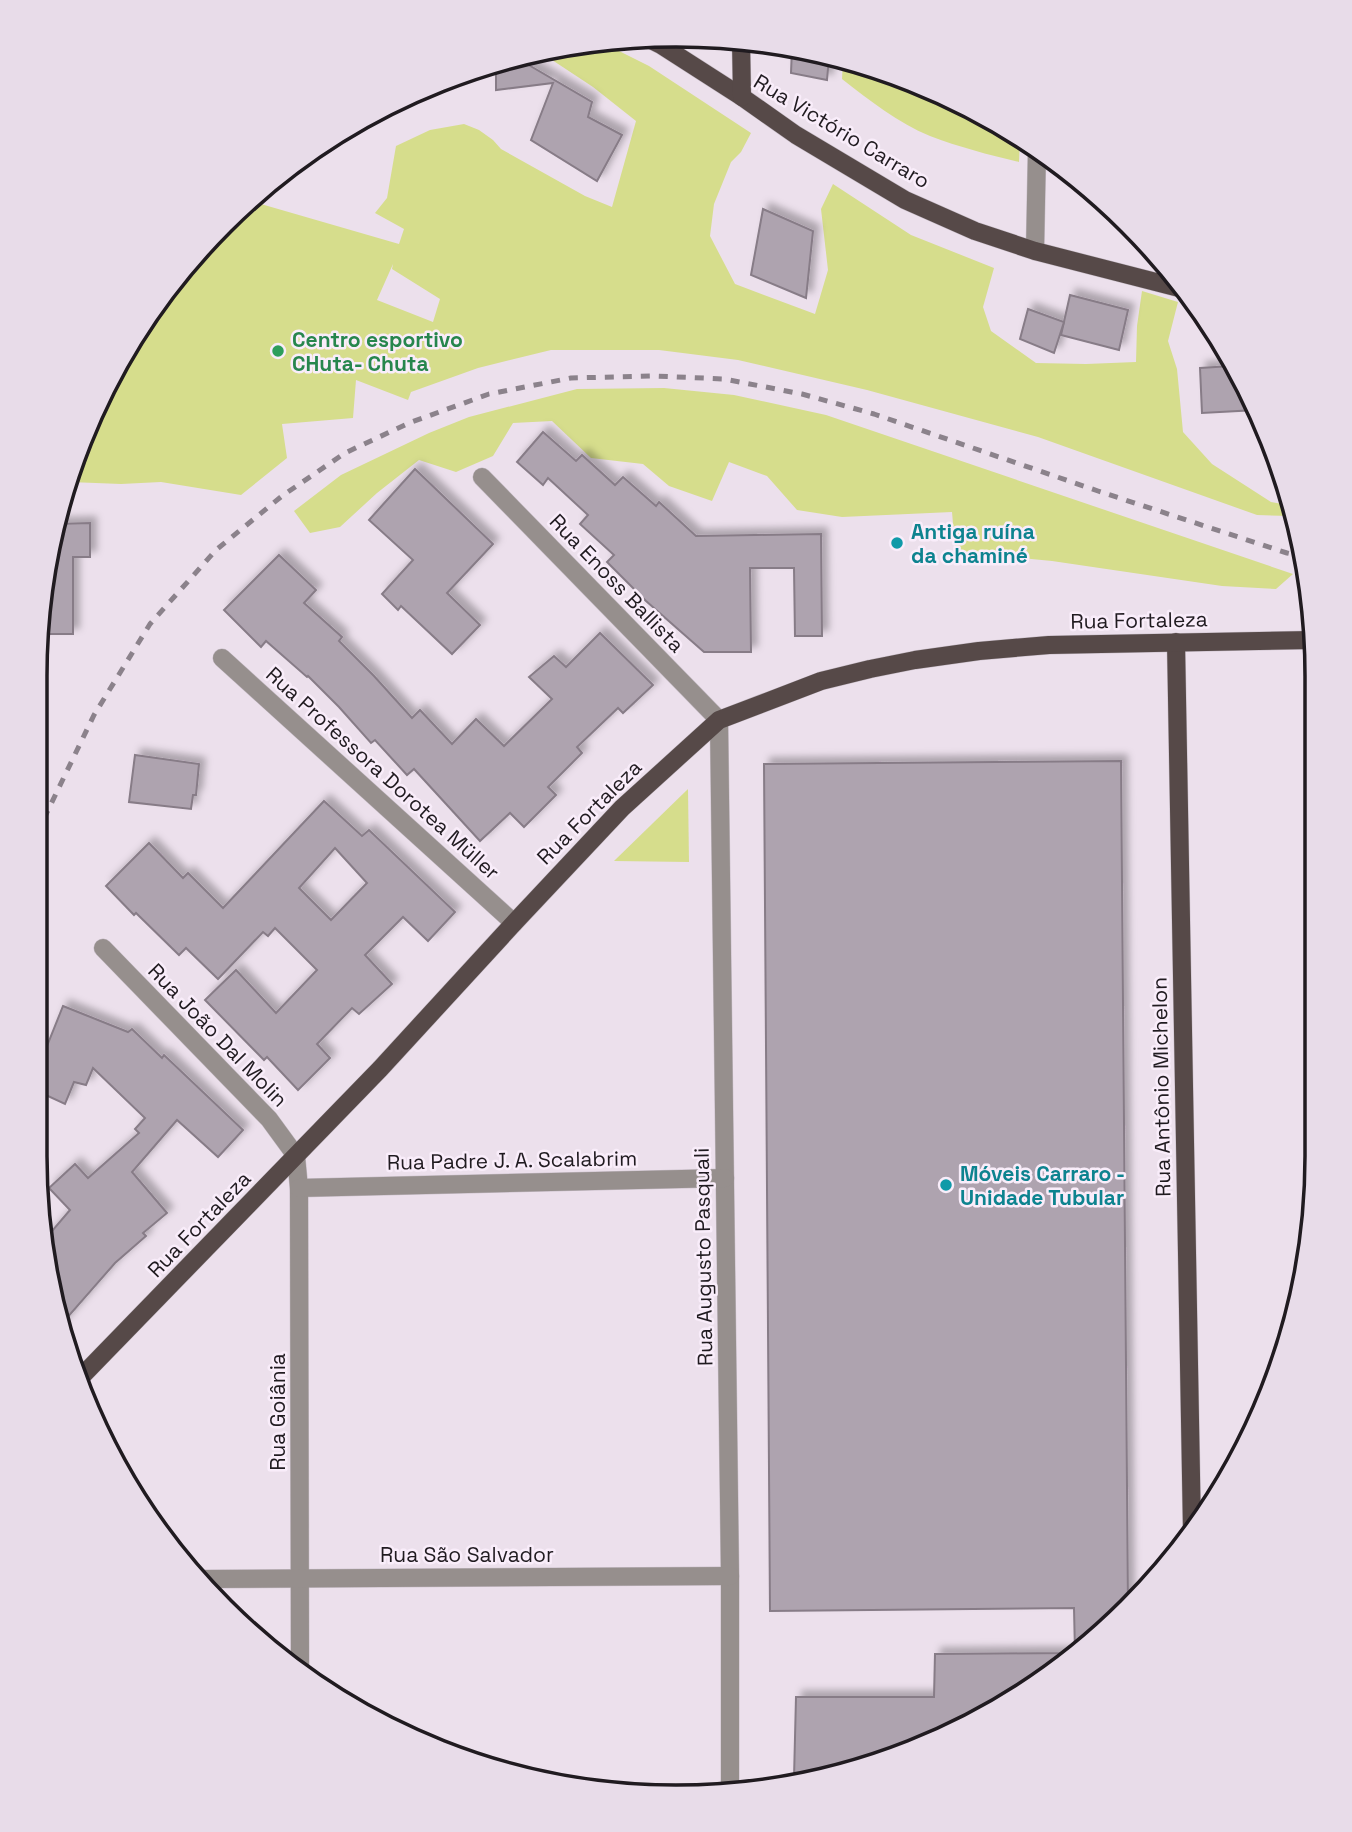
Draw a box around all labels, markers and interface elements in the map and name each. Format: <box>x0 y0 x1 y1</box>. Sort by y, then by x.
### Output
street label: Rua Victório Carraro <box>749 68 935 194</box>
place label: Centro esportivo CHuta- Chuta <box>292 326 463 377</box>
marker: Centro esportivo CHuta- Chuta <box>270 343 286 359</box>
street label: Rua Enoss Ballista <box>544 508 690 658</box>
place label: Antiga ruína da chaminé <box>911 518 1035 569</box>
marker: Antiga ruína da chaminé <box>889 535 905 551</box>
street label: Rua Fortaleza <box>1070 605 1208 635</box>
street label: Rua Professora Dorotea Müller <box>260 661 506 885</box>
street label: Rua Fortaleza <box>531 754 647 870</box>
street label: Rua João Dal Molin <box>142 957 294 1113</box>
street label: Rua Antônio Michelon <box>1146 977 1176 1197</box>
street label: Rua Padre J. A. Scalabrim <box>387 1144 637 1176</box>
street label: Rua Augusto Pasquali <box>688 1148 718 1366</box>
place label: Móveis Carraro - Unidade Tubular <box>960 1160 1125 1211</box>
street label: Rua Fortaleza <box>142 1165 256 1283</box>
marker: Móveis Carraro - Unidade Tubular <box>938 1177 954 1193</box>
street label: Rua Goiânia <box>264 1353 291 1471</box>
street label: Rua São Salvador <box>380 1541 554 1568</box>

